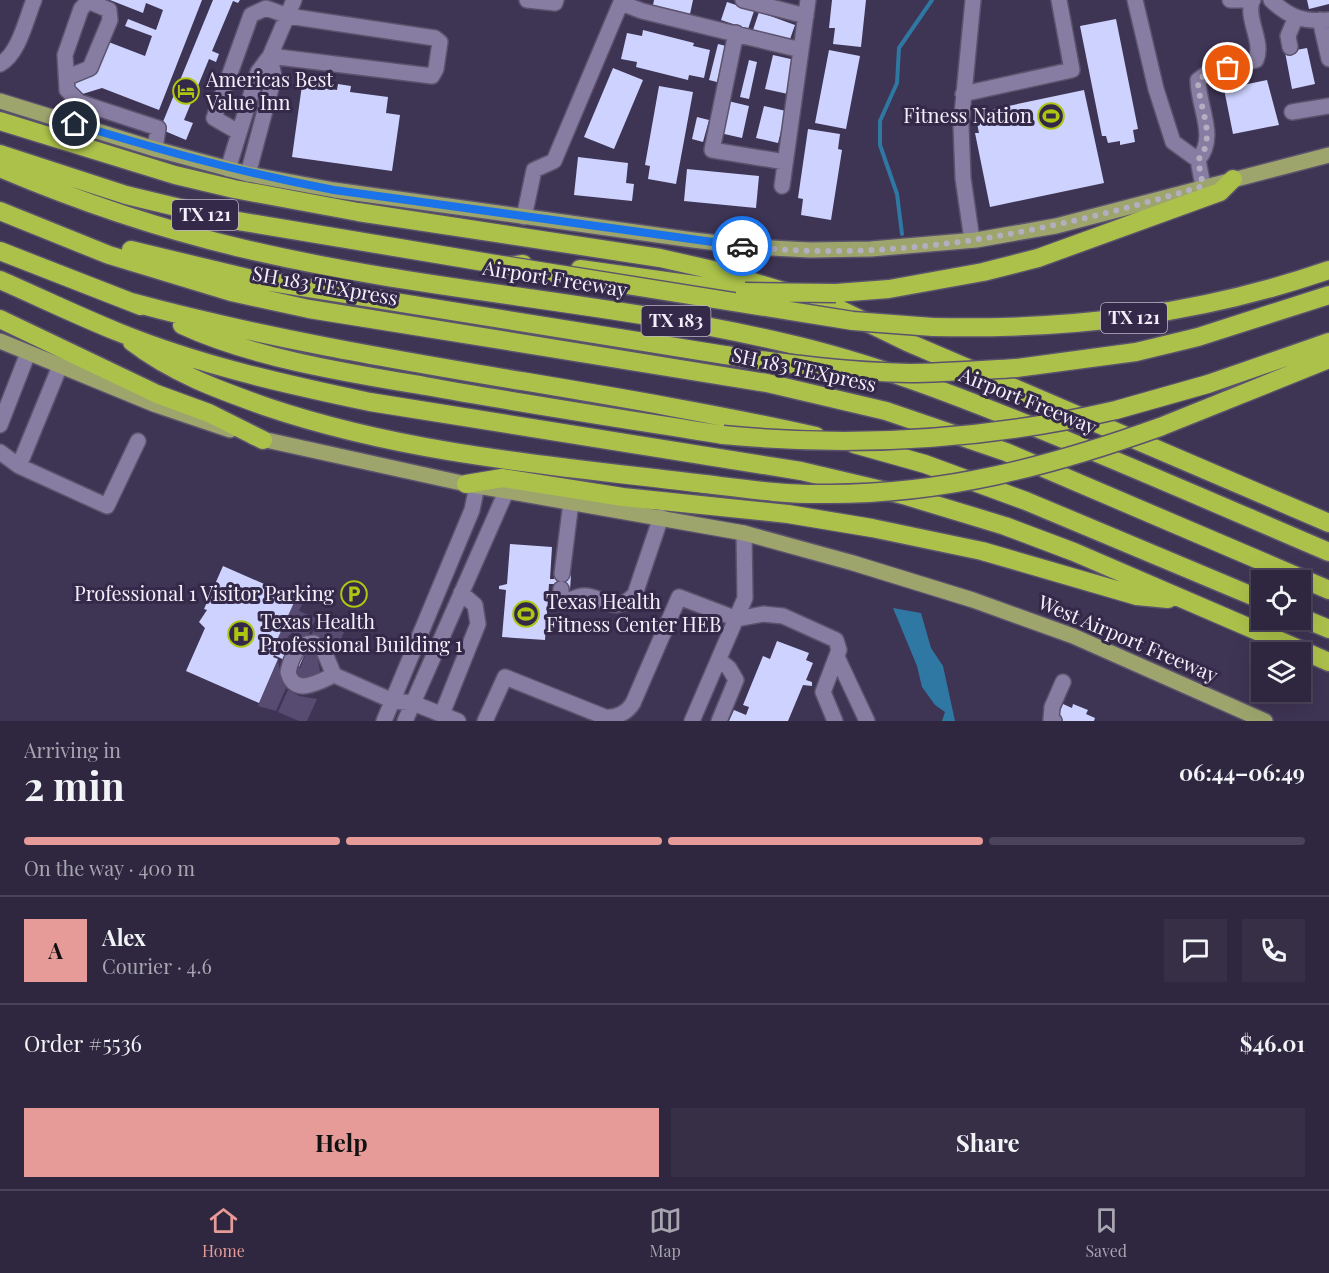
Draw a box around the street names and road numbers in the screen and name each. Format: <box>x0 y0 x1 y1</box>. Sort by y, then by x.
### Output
road number: TX 121 <box>172 200 238 230</box>
street label: Airport Freeway <box>480 253 629 302</box>
street label: SH 183 TEXpress <box>250 258 400 311</box>
road number: TX 121 <box>1101 303 1167 333</box>
road number: TX 183 <box>642 306 710 336</box>
street label: SH 183 TEXpress <box>729 340 879 397</box>
street label: Airport Freeway <box>955 359 1101 439</box>
street label: West Airport Freeway <box>1034 587 1223 688</box>

